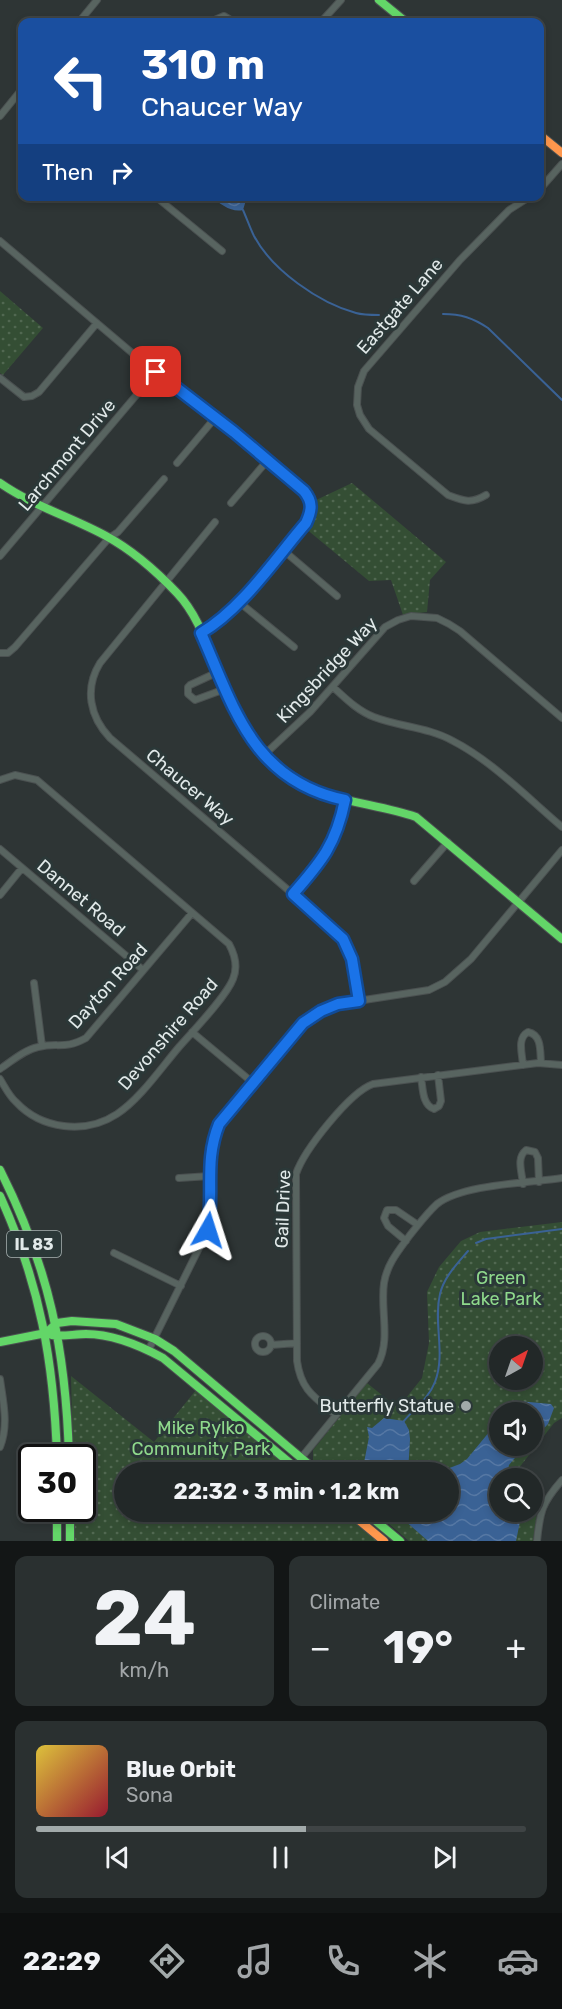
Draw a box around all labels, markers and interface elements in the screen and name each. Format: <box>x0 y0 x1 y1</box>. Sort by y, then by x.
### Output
text: 310 m <box>141 40 265 90</box>
icon: left <box>42 42 120 120</box>
text: Chaucer Way <box>141 91 303 123</box>
icon: right <box>105 156 138 189</box>
text: Then <box>42 159 93 186</box>
street label: Eastgate Lane <box>352 253 448 359</box>
pin <box>130 346 181 397</box>
icon: arrive <box>139 355 172 388</box>
street label: Larchmont Drive <box>14 394 120 516</box>
street label: Kingsbridge Way <box>272 612 382 728</box>
street label: Chaucer Way <box>142 744 238 830</box>
street label: Dannet Road <box>32 855 130 941</box>
street label: Dayton Road <box>64 939 152 1033</box>
street label: Devonshire Road <box>113 973 223 1095</box>
street label: Gail Drive <box>271 1169 295 1249</box>
position arrow <box>176 1198 240 1262</box>
road number: IL 83 <box>7 1231 61 1257</box>
park label: Green Lake Park <box>461 1267 542 1310</box>
north arrow <box>489 1336 543 1390</box>
map controls <box>489 1336 543 1522</box>
place label: Butterfly Statue <box>319 1395 454 1417</box>
marker: Butterfly Statue <box>459 1399 473 1413</box>
button: sound <box>489 1402 543 1456</box>
park label: Mike Rylko Community Park <box>132 1417 271 1460</box>
speed limit sign: 30 <box>18 1444 96 1522</box>
button: search <box>489 1468 543 1522</box>
text: 22:32 · 3 min · 1.2 km <box>173 1478 400 1505</box>
text: 24 <box>92 1572 196 1665</box>
text: Climate <box>310 1590 380 1614</box>
text: 19° <box>383 1621 453 1674</box>
text: − <box>310 1628 331 1667</box>
text: + <box>505 1628 526 1667</box>
text: km/h <box>119 1658 169 1682</box>
text: Blue Orbit <box>126 1756 236 1783</box>
text: Sona <box>126 1783 173 1807</box>
icon: previous <box>101 1841 134 1874</box>
icon: pause <box>264 1841 297 1874</box>
icon: next <box>428 1841 461 1874</box>
icon: directions <box>146 1940 188 1982</box>
icon: music <box>234 1940 276 1982</box>
icon: phone <box>322 1940 364 1982</box>
icon: climate <box>409 1940 451 1982</box>
icon: car <box>497 1940 539 1982</box>
text: 22:29 <box>23 1945 101 1977</box>

